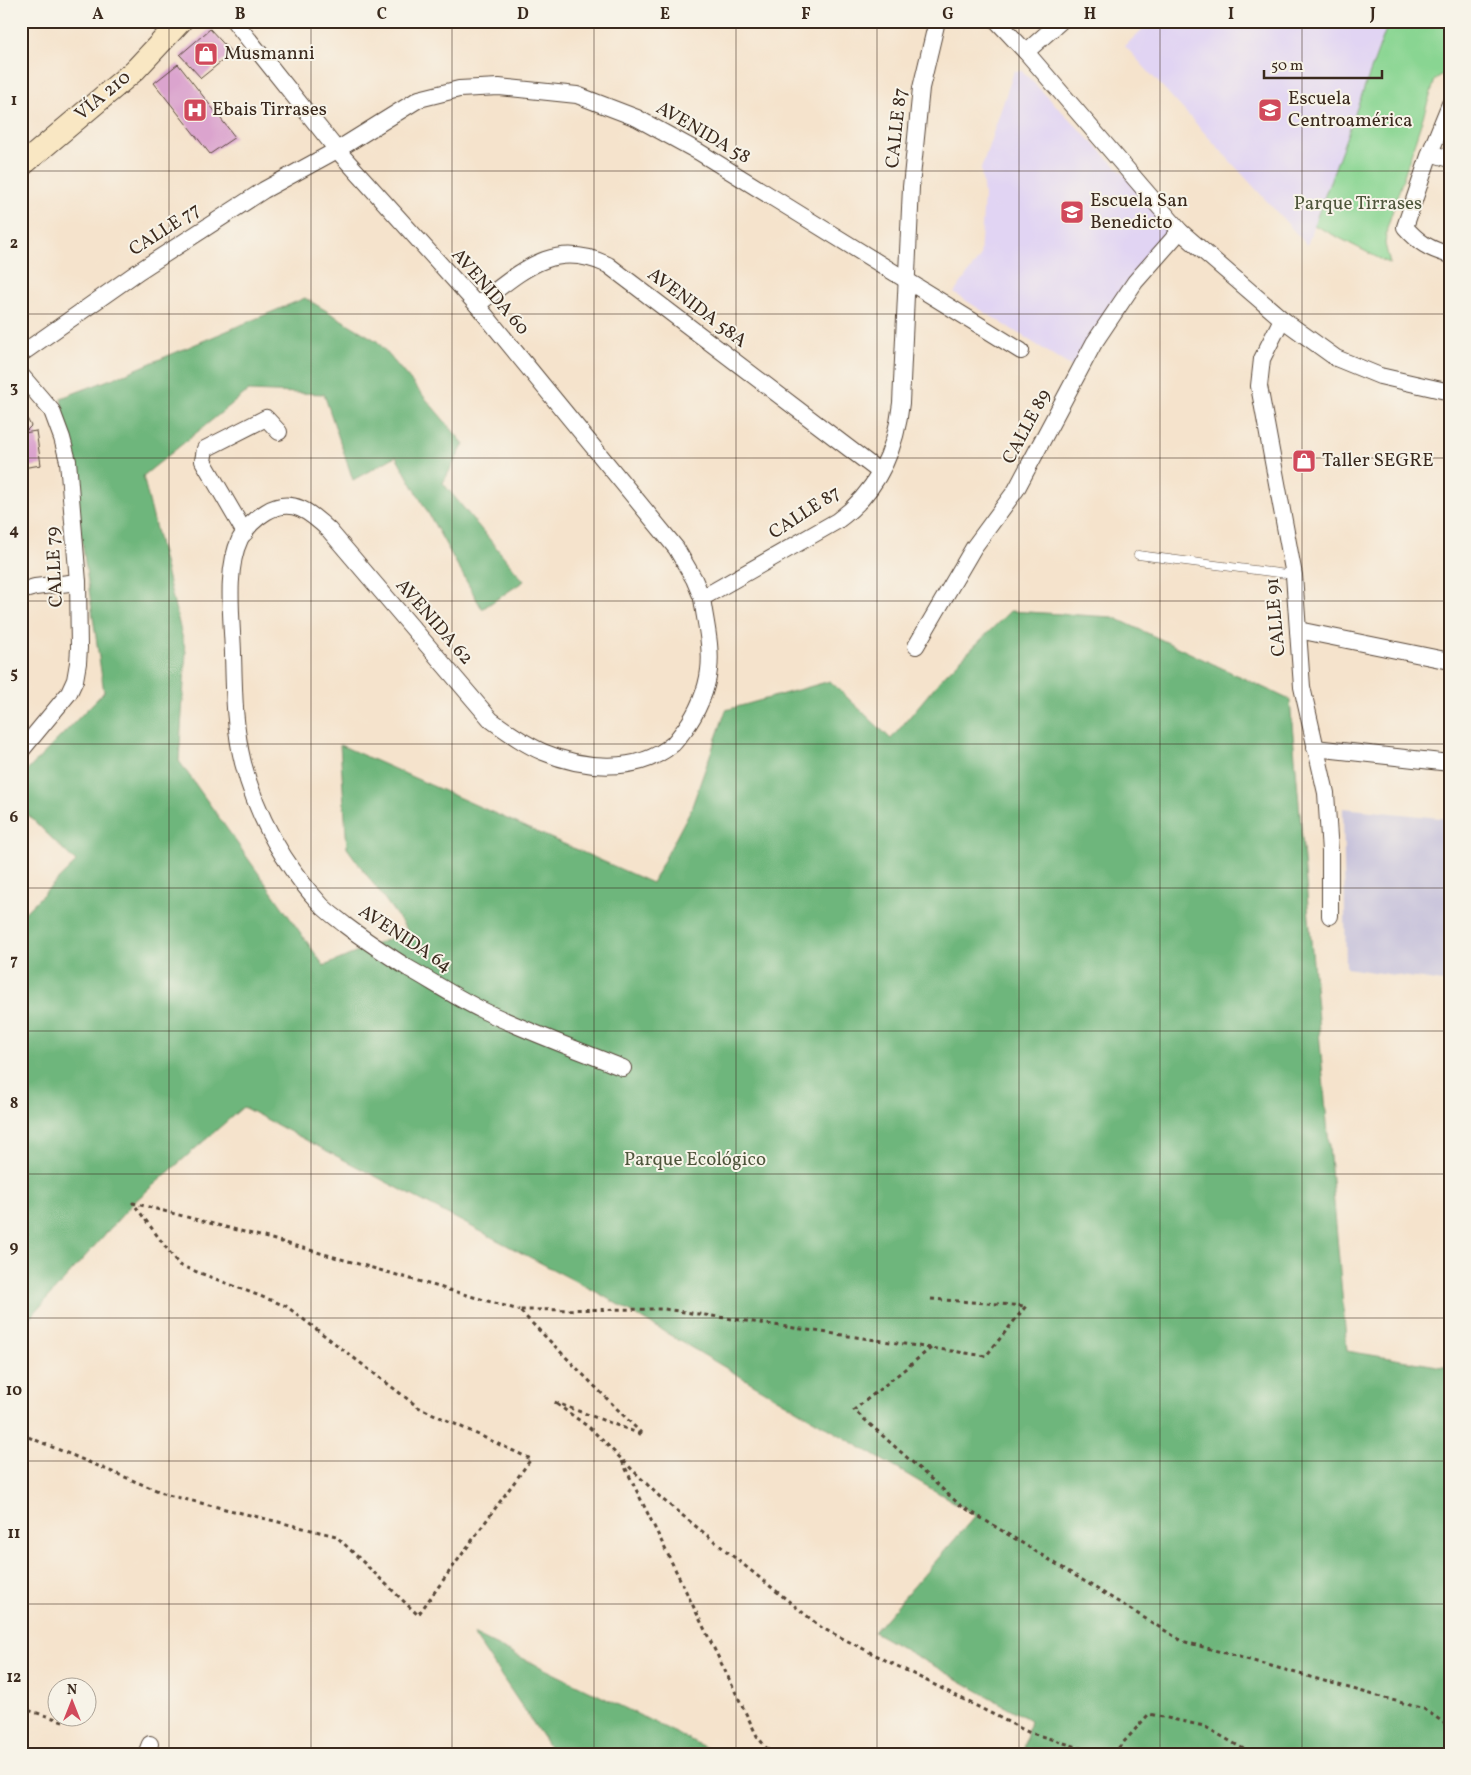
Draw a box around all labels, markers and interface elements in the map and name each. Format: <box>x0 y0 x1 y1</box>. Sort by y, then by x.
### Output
text: A <box>92 4 104 26</box>
text: B <box>235 4 246 26</box>
text: C <box>377 4 387 26</box>
text: D <box>517 4 529 26</box>
text: E <box>660 4 670 26</box>
text: F <box>801 4 811 26</box>
text: G <box>942 4 954 26</box>
text: H <box>1084 4 1096 26</box>
text: I <box>1228 4 1234 26</box>
text: J <box>1369 4 1376 26</box>
shop icon: Musmanni <box>193 41 219 67</box>
place label: Musmanni <box>224 41 315 67</box>
scale bar <box>1264 48 1381 80</box>
text: 50 m <box>1271 56 1303 77</box>
street label: VÍA 210 <box>69 65 137 127</box>
street label: CALLE 87 <box>880 86 914 170</box>
place label: Escuela Centroamérica <box>1288 86 1412 134</box>
text: 1 <box>11 90 17 112</box>
street label: AVENIDA 58 <box>651 95 755 171</box>
hospital icon: Ebais Tirrases <box>182 97 208 123</box>
place label: Ebais Tirrases <box>212 97 327 123</box>
school or university icon: Escuela Centroamérica <box>1257 97 1283 123</box>
place label: Escuela San Benedicto <box>1090 188 1188 236</box>
park label: Parque Tirrases <box>1294 191 1422 217</box>
street label: CALLE 77 <box>124 197 206 263</box>
school or university icon: Escuela San Benedicto <box>1059 199 1085 225</box>
text: 2 <box>10 233 18 255</box>
street label: AVENIDA 60 <box>445 243 535 341</box>
street label: AVENIDA 58A <box>642 262 752 354</box>
text: 3 <box>10 377 18 399</box>
street label: CALLE 89 <box>996 385 1058 469</box>
shop icon: Taller SEGRE <box>1291 448 1317 474</box>
place label: Taller SEGRE <box>1322 448 1434 474</box>
street label: CALLE 87 <box>764 480 846 546</box>
text: 4 <box>9 520 19 542</box>
street label: CALLE 79 <box>40 526 70 608</box>
street label: AVENIDA 62 <box>389 573 479 671</box>
street label: CALLE 91 <box>1260 576 1292 658</box>
text: 5 <box>10 663 18 685</box>
text: 6 <box>10 807 19 829</box>
street label: AVENIDA 64 <box>353 899 457 979</box>
text: 7 <box>10 950 18 972</box>
text: 8 <box>10 1093 18 1115</box>
park label: Parque Ecológico <box>624 1147 766 1173</box>
text: 9 <box>10 1237 19 1259</box>
text: 10 <box>6 1380 22 1402</box>
text: 11 <box>8 1523 20 1545</box>
text: 12 <box>7 1667 21 1689</box>
north arrow <box>48 1678 98 1728</box>
text: N <box>67 1681 77 1700</box>

